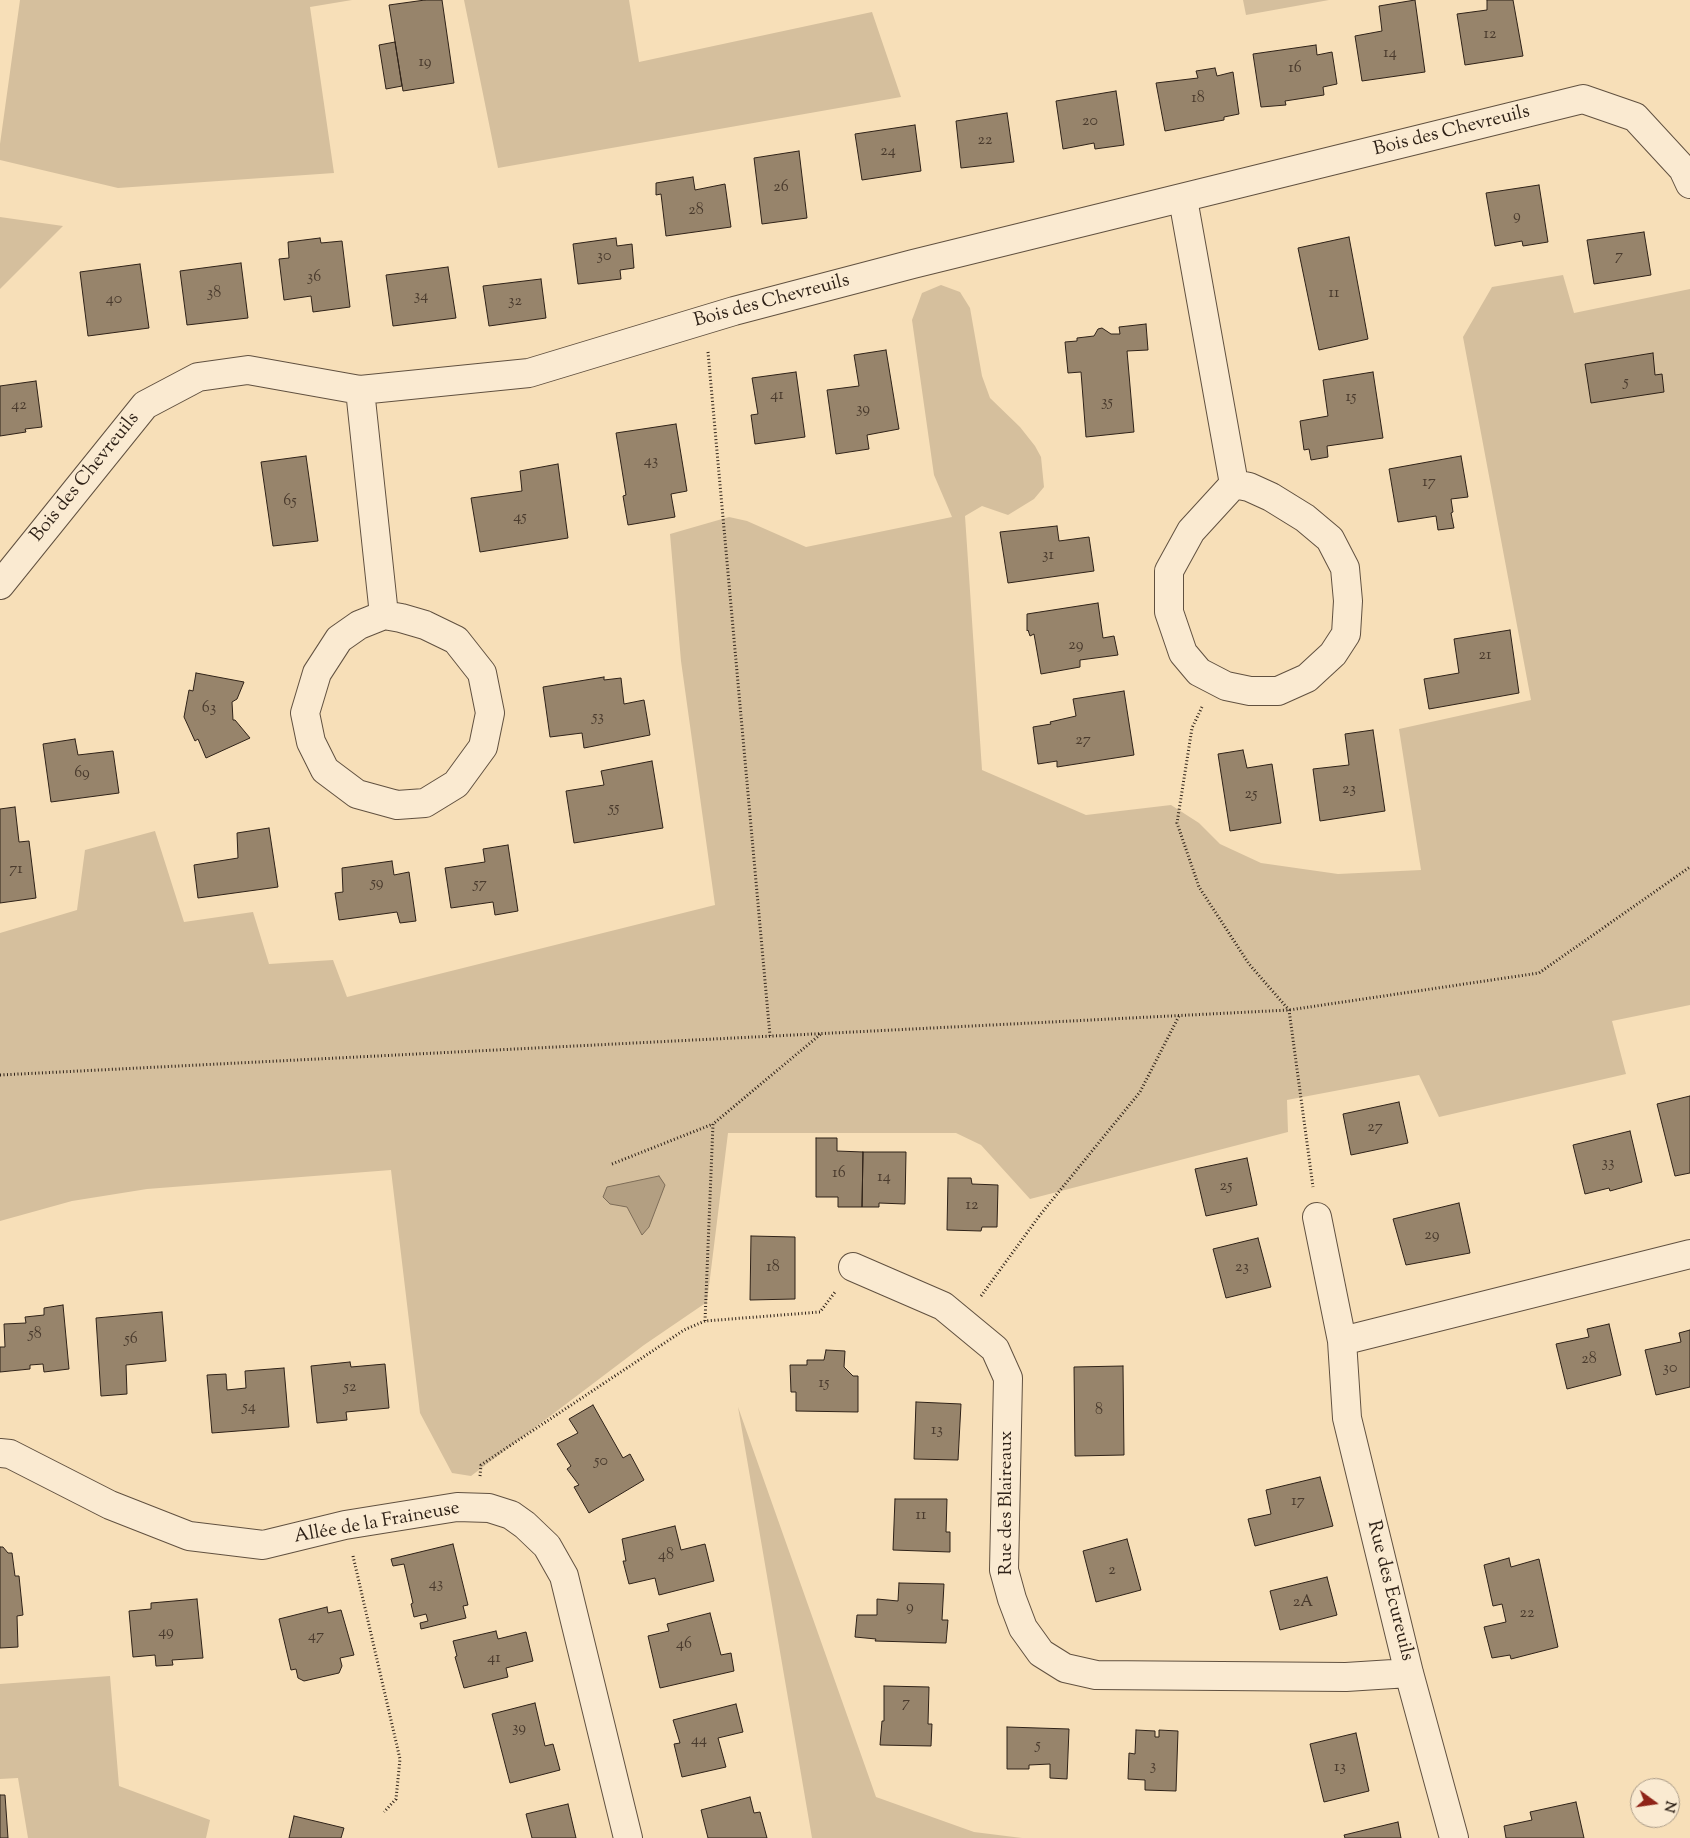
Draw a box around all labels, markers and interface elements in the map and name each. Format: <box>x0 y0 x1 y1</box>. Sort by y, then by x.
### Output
house number: 12 <box>1484 25 1496 45</box>
house number: 14 <box>1383 44 1397 64</box>
house number: 19 <box>418 53 432 73</box>
house number: 16 <box>1288 59 1302 79</box>
house number: 18 <box>1191 89 1205 109</box>
street label: Bois des Chevreuils <box>1372 102 1532 162</box>
house number: 20 <box>1082 112 1098 132</box>
house number: 22 <box>978 131 992 151</box>
house number: 24 <box>880 142 896 162</box>
house number: 26 <box>773 178 789 198</box>
house number: 28 <box>688 201 704 221</box>
house number: 9 <box>1513 207 1521 227</box>
house number: 30 <box>597 247 611 267</box>
house number: 7 <box>1615 247 1623 267</box>
house number: 36 <box>307 268 321 288</box>
street label: Bois des Chevreuils <box>692 270 852 334</box>
house number: 38 <box>207 284 221 304</box>
house number: 11 <box>1329 284 1339 304</box>
house number: 34 <box>414 287 428 307</box>
house number: 40 <box>106 290 122 310</box>
house number: 32 <box>508 292 522 312</box>
house number: 5 <box>1623 373 1629 393</box>
house number: 41 <box>770 386 784 406</box>
house number: 15 <box>1346 388 1356 408</box>
house number: 35 <box>1101 393 1113 413</box>
house number: 42 <box>11 396 27 416</box>
house number: 39 <box>856 400 870 420</box>
street label: Bois des Chevreuils <box>27 409 145 547</box>
house number: 43 <box>644 452 658 472</box>
house number: 17 <box>1422 473 1436 493</box>
house number: 65 <box>283 492 297 512</box>
house number: 45 <box>513 508 527 528</box>
house number: 31 <box>1042 546 1054 566</box>
house number: 29 <box>1068 636 1084 656</box>
house number: 21 <box>1479 646 1491 666</box>
house number: 63 <box>202 699 216 719</box>
house number: 53 <box>592 708 604 728</box>
house number: 27 <box>1075 731 1091 751</box>
house number: 69 <box>74 764 90 784</box>
house number: 23 <box>1342 780 1356 800</box>
house number: 25 <box>1245 785 1257 805</box>
house number: 55 <box>608 799 620 819</box>
house number: 71 <box>9 860 23 880</box>
house number: 59 <box>370 874 384 894</box>
house number: 57 <box>473 875 487 895</box>
house number: 27 <box>1367 1118 1383 1138</box>
house number: 33 <box>1602 1154 1614 1174</box>
house number: 16 <box>832 1164 846 1184</box>
house number: 14 <box>877 1168 891 1188</box>
house number: 25 <box>1220 1177 1232 1197</box>
house number: 12 <box>966 1196 978 1216</box>
house number: 29 <box>1424 1226 1440 1246</box>
house number: 18 <box>766 1258 780 1278</box>
house number: 23 <box>1235 1258 1249 1278</box>
house number: 58 <box>28 1325 42 1345</box>
house number: 56 <box>124 1330 138 1350</box>
house number: 28 <box>1581 1350 1597 1370</box>
house number: 30 <box>1663 1359 1677 1379</box>
house number: 15 <box>819 1374 829 1394</box>
house number: 52 <box>344 1378 356 1398</box>
house number: 54 <box>242 1398 256 1418</box>
house number: 8 <box>1095 1401 1103 1421</box>
house number: 13 <box>931 1421 943 1441</box>
street label: Rue des Blaireaux <box>997 1431 1019 1575</box>
house number: 50 <box>594 1452 608 1472</box>
house number: 17 <box>1291 1492 1305 1512</box>
street label: Allée de la Fraineuse <box>292 1498 462 1550</box>
house number: 11 <box>916 1506 926 1526</box>
street label: Rue des Ecureuils <box>1361 1518 1417 1664</box>
house number: 48 <box>658 1546 674 1566</box>
house number: 2 <box>1108 1561 1116 1581</box>
house number: 43 <box>429 1575 443 1595</box>
house number: 2A <box>1293 1593 1313 1613</box>
house number: 9 <box>906 1598 914 1618</box>
house number: 22 <box>1520 1604 1534 1624</box>
house number: 49 <box>158 1623 174 1643</box>
house number: 47 <box>308 1627 324 1647</box>
house number: 46 <box>676 1635 692 1655</box>
house number: 41 <box>487 1649 501 1669</box>
house number: 7 <box>902 1694 910 1714</box>
house number: 39 <box>512 1719 526 1739</box>
house number: 44 <box>691 1731 707 1751</box>
house number: 5 <box>1035 1736 1041 1756</box>
house number: 3 <box>1150 1757 1156 1777</box>
house number: 13 <box>1334 1758 1346 1778</box>
north arrow <box>1630 1778 1680 1828</box>
text: N <box>1658 1799 1680 1814</box>

